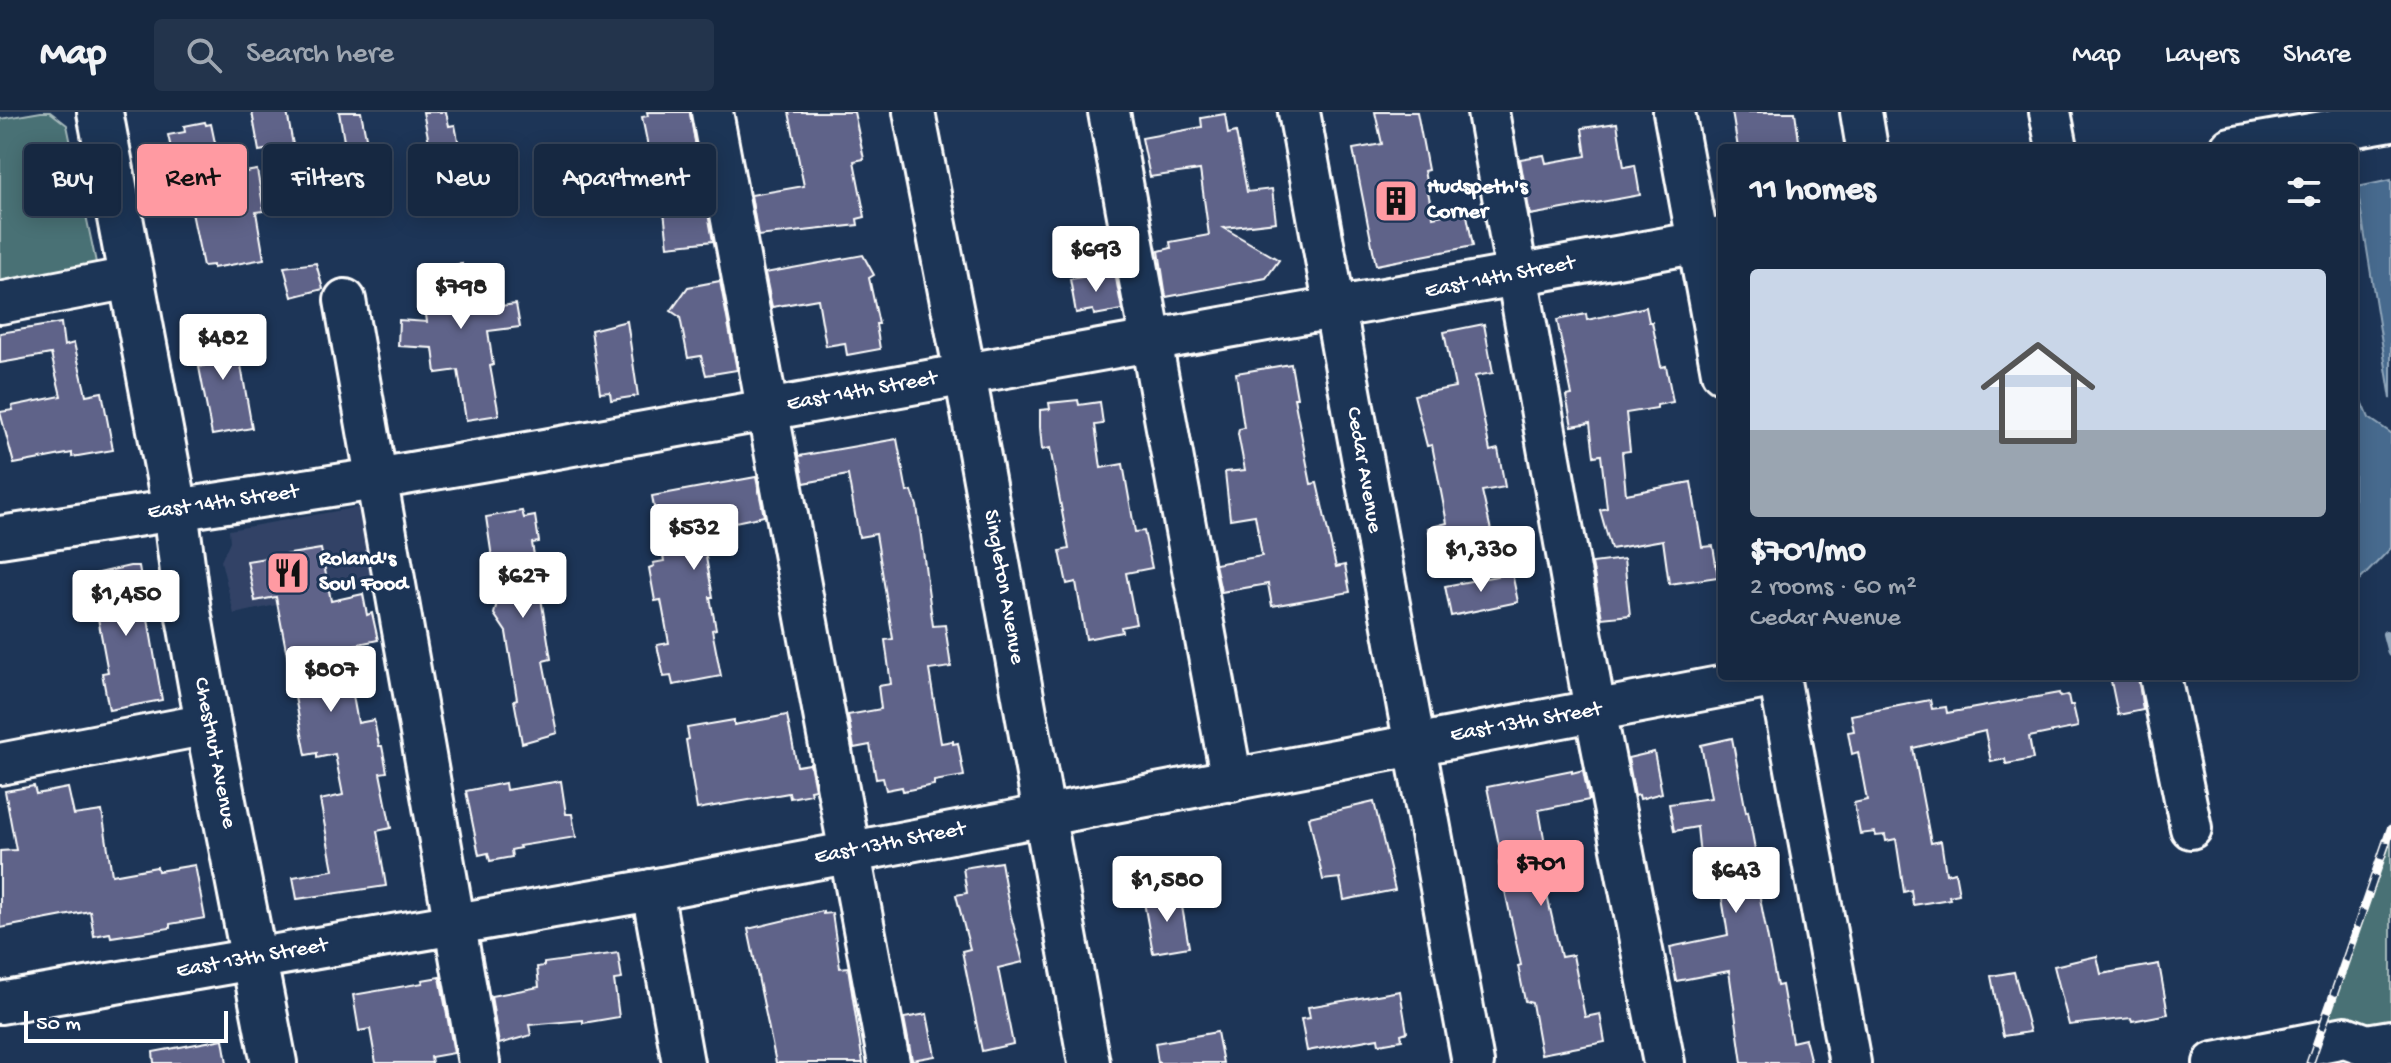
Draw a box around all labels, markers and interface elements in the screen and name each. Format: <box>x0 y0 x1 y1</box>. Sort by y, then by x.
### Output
search box <box>154 19 714 91</box>
text: Map <box>40 33 106 77</box>
icon: search <box>182 33 226 77</box>
text: Search here <box>246 38 394 73</box>
text: Map <box>2072 39 2121 72</box>
text: Layers <box>2165 39 2239 72</box>
text: Share <box>2283 39 2351 72</box>
chip: Buy <box>24 144 121 216</box>
chip: Rent <box>137 144 247 216</box>
chip: Filters <box>263 144 392 216</box>
chip: New <box>408 144 518 216</box>
chip: Apartment <box>534 144 716 216</box>
icon: filters <box>2282 170 2326 214</box>
text: 11 homes <box>1750 172 1876 212</box>
place label: Hudspeth's Corner <box>1426 175 1529 226</box>
building icon: Hudspeth's Corner <box>1372 177 1420 225</box>
pin: $693 <box>1049 226 1143 294</box>
text: $693 <box>1070 236 1122 267</box>
street label: East 14th Street <box>1423 250 1579 305</box>
pin: $798 <box>414 263 508 331</box>
text: $798 <box>435 273 487 304</box>
pin: $482 <box>176 314 270 382</box>
icon: home <box>1966 321 2110 465</box>
text: $482 <box>198 324 248 355</box>
street label: East 14th Street <box>785 366 941 418</box>
street label: Cedar Avenue <box>1339 405 1387 536</box>
street label: East 14th Street <box>146 479 302 526</box>
pin: $532 <box>647 504 741 572</box>
street label: Singleton Avenue <box>977 508 1029 667</box>
text: $532 <box>668 514 720 545</box>
pin: $1,330 <box>1416 526 1546 594</box>
text: $701/mo <box>1750 533 1866 573</box>
text: $1,330 <box>1445 536 1517 567</box>
place label: Roland's Soul Food <box>318 547 410 598</box>
restaurant icon: Roland's Soul Food <box>264 549 312 597</box>
pin: $627 <box>476 552 570 620</box>
text: $627 <box>497 562 549 593</box>
pin: $1,450 <box>61 570 191 638</box>
text: 2 rooms · 60 m² <box>1750 573 1916 604</box>
text: $1,450 <box>90 580 162 611</box>
text: Cedar Avenue <box>1750 604 1901 635</box>
pin: $807 <box>284 646 378 714</box>
text: $807 <box>304 656 358 687</box>
street label: Chestnut Avenue <box>187 675 242 831</box>
street label: East 13th Street <box>1448 697 1606 749</box>
street label: East 13th Street <box>812 816 970 871</box>
pin: $701 <box>1494 840 1588 908</box>
pin: $643 <box>1689 847 1783 915</box>
text: $701 <box>1516 850 1566 881</box>
pin: $1,580 <box>1102 856 1232 924</box>
text: $643 <box>1711 857 1761 888</box>
text: $1,580 <box>1130 866 1204 897</box>
street label: East 13th Street <box>174 933 332 985</box>
scale bar <box>24 1007 228 1043</box>
text: 50 m <box>36 1012 81 1038</box>

